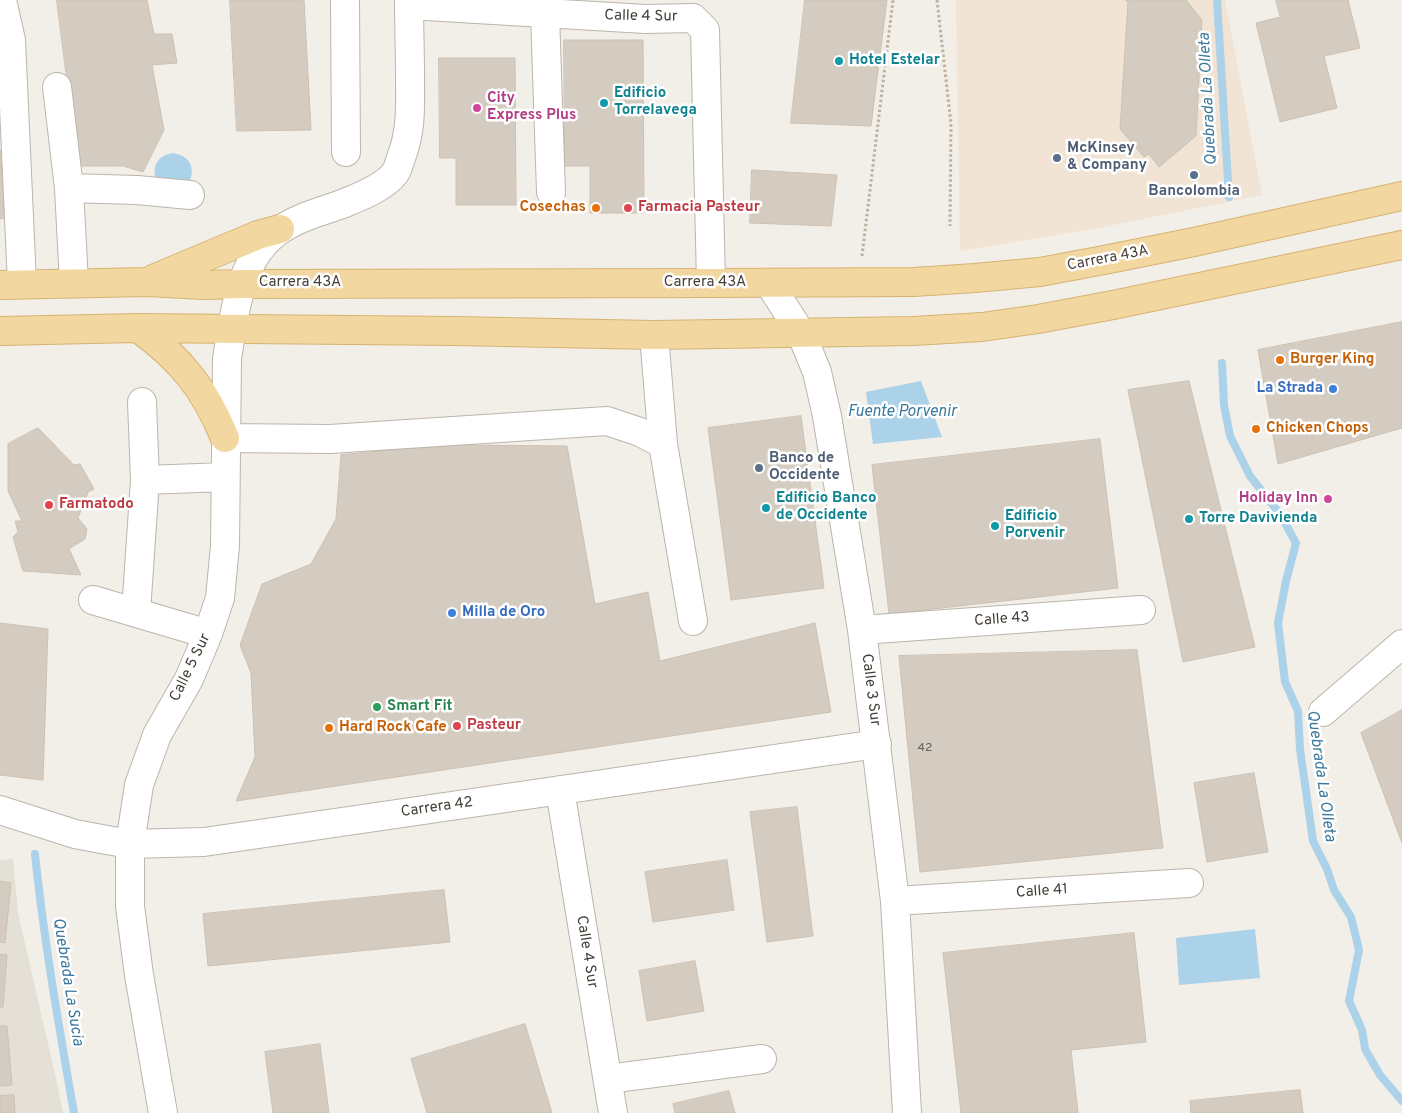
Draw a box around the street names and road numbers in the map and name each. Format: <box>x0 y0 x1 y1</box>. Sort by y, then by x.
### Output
street label: Calle 4 Sur <box>604 7 678 27</box>
street label: Carrera 43A <box>1066 242 1150 276</box>
street label: Carrera 43A <box>259 274 341 292</box>
street label: Carrera 43A <box>664 274 746 292</box>
street label: Calle 43 <box>974 609 1030 631</box>
street label: Calle 5 Sur <box>167 631 215 705</box>
street label: Calle 3 Sur <box>857 653 883 727</box>
street label: Carrera 42 <box>400 794 474 822</box>
street label: Calle 41 <box>1015 881 1069 903</box>
street label: Calle 4 Sur <box>571 914 601 990</box>

